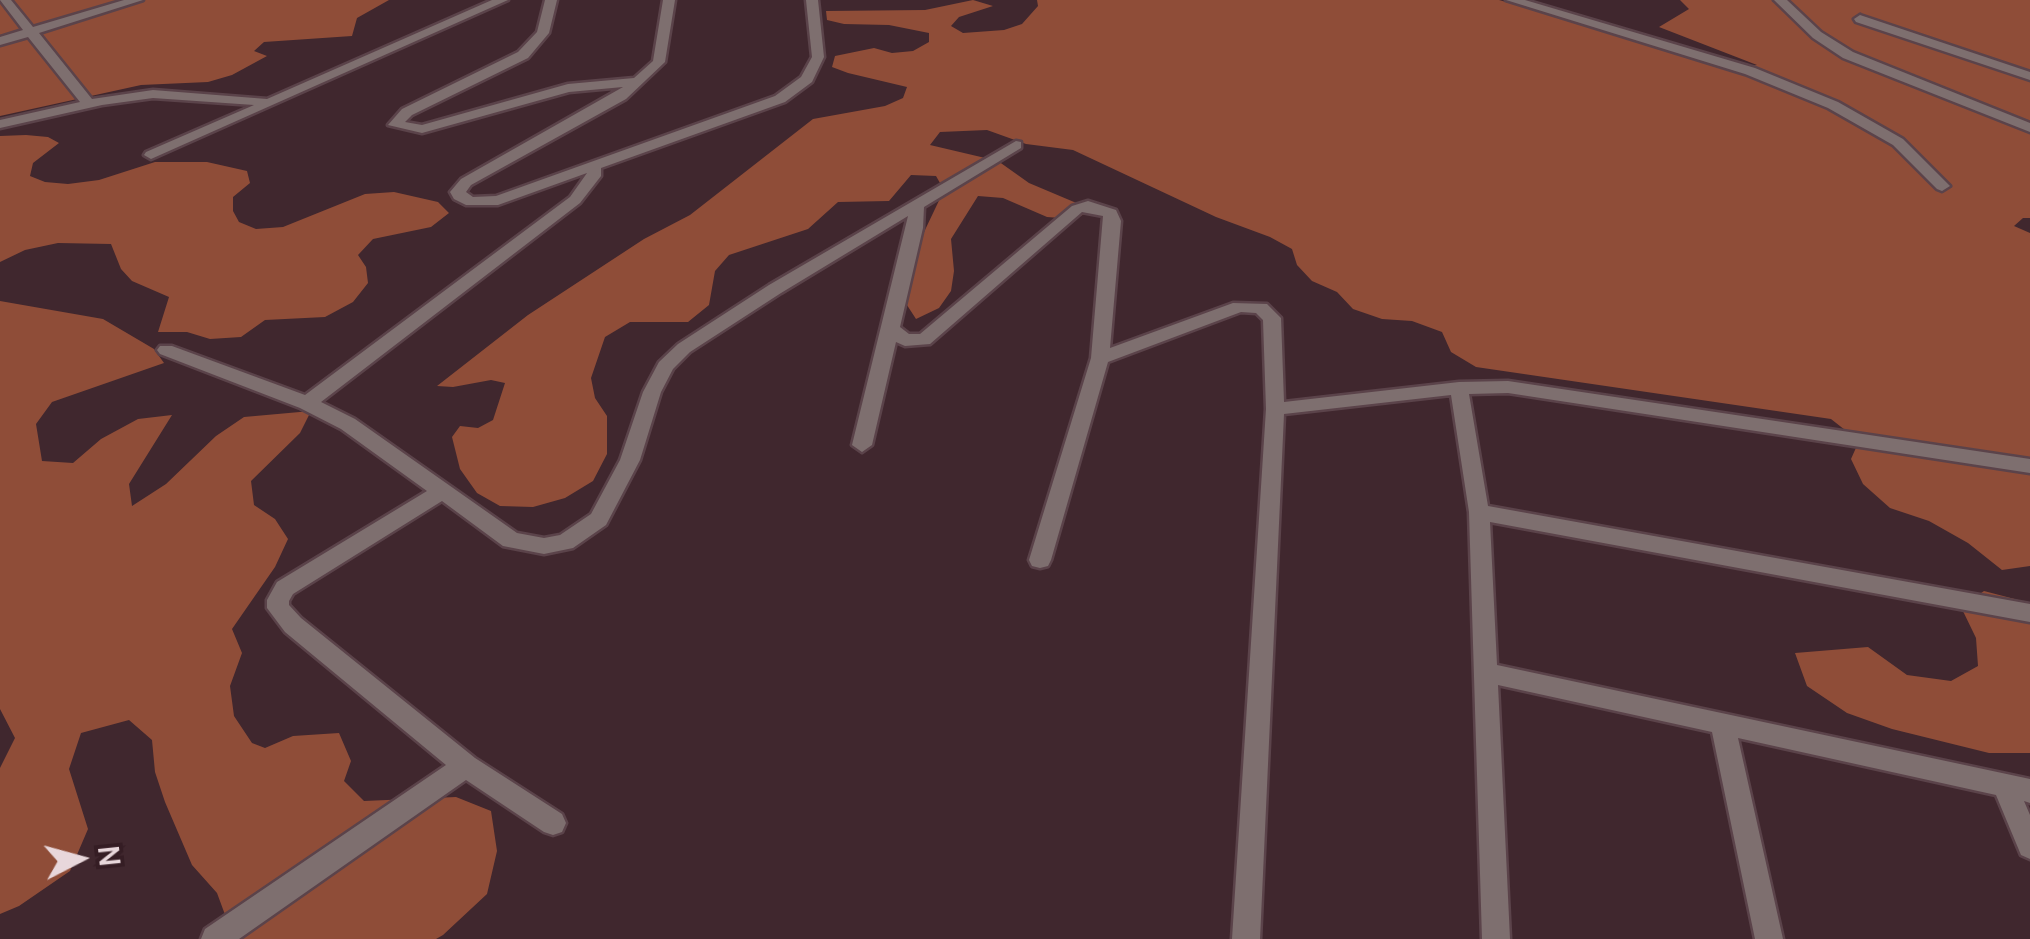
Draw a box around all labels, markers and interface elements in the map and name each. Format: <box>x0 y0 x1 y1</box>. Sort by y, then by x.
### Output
north arrow <box>30 809 130 909</box>
text: N <box>90 844 130 868</box>

